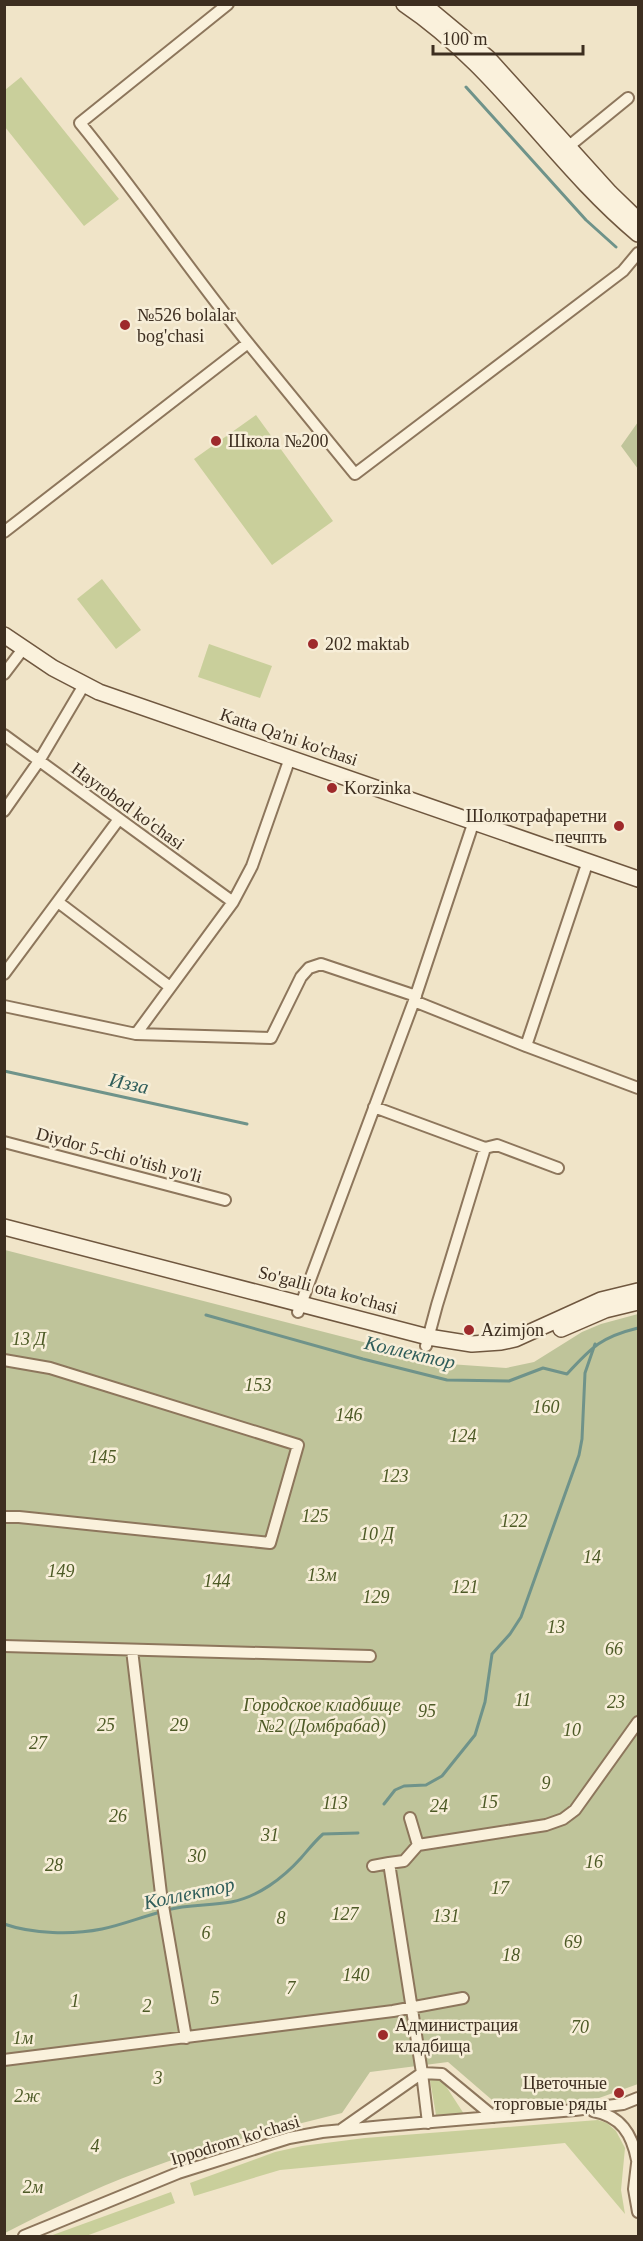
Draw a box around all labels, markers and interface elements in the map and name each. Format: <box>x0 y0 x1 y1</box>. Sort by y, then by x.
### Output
scale bar <box>433 18 583 56</box>
text: 100 m <box>442 29 488 49</box>
place label: №526 bolalar bog'chasi <box>137 305 236 346</box>
marker: №526 bolalar bog'chasi <box>118 318 132 332</box>
place label: Школа №200 <box>228 431 328 451</box>
marker: Школа №200 <box>209 434 223 448</box>
place label: 202 maktab <box>325 634 409 654</box>
marker: 202 maktab <box>306 637 320 651</box>
street label: Katta Qa'ni ko'chasi <box>217 704 361 770</box>
street label: Hayrobod ko'chasi <box>68 758 188 854</box>
place label: Korzinka <box>344 778 411 798</box>
marker: Korzinka <box>325 781 339 795</box>
place label: Шолкотрафаретни печпть <box>466 806 607 847</box>
marker: Шолкотрафаретни печпть <box>612 819 626 833</box>
water label: Изза <box>106 1068 151 1098</box>
street label: Diydor 5-chi o'tish yo'li <box>34 1123 204 1187</box>
street label: So'galli ota ko'chasi <box>256 1262 400 1318</box>
place label: Azimjon <box>481 1320 544 1340</box>
marker: Azimjon <box>462 1323 476 1337</box>
park label: 13 Д <box>12 1329 48 1349</box>
water label: Коллектор <box>361 1331 457 1374</box>
park label: 153 <box>245 1375 272 1395</box>
park label: 160 <box>533 1397 560 1417</box>
park label: 146 <box>336 1405 363 1425</box>
park label: 124 <box>450 1426 477 1446</box>
park label: 145 <box>90 1447 117 1467</box>
park label: 123 <box>382 1466 409 1486</box>
park label: 125 <box>302 1506 329 1526</box>
park label: 122 <box>501 1511 528 1531</box>
park label: 10 Д <box>360 1524 396 1544</box>
park label: 14 <box>583 1547 601 1567</box>
park label: 149 <box>48 1561 75 1581</box>
park label: 13м <box>307 1565 337 1585</box>
park label: 144 <box>204 1571 231 1591</box>
park label: 121 <box>452 1577 479 1597</box>
park label: 129 <box>363 1587 390 1607</box>
park label: 13 <box>547 1617 565 1637</box>
park label: 66 <box>605 1639 623 1659</box>
park label: 11 <box>515 1690 531 1710</box>
park label: 23 <box>607 1692 625 1712</box>
park label: Городское кладбище №2 (Домбрабад) <box>242 1695 401 1737</box>
park label: 95 <box>418 1701 436 1721</box>
park label: 25 <box>97 1715 115 1735</box>
park label: 29 <box>170 1715 188 1735</box>
park label: 10 <box>563 1720 581 1740</box>
park label: 27 <box>29 1733 48 1753</box>
park label: 9 <box>542 1773 551 1793</box>
park label: 15 <box>480 1792 498 1812</box>
park label: 113 <box>322 1793 348 1813</box>
park label: 24 <box>430 1796 448 1816</box>
park label: 26 <box>109 1806 127 1826</box>
park label: 31 <box>260 1825 279 1845</box>
park label: 30 <box>187 1846 206 1866</box>
park label: 16 <box>585 1852 603 1872</box>
park label: 28 <box>45 1855 63 1875</box>
water label: Коллектор <box>141 1873 237 1915</box>
park label: 17 <box>491 1878 510 1898</box>
park label: 127 <box>332 1904 360 1924</box>
park label: 131 <box>433 1906 460 1926</box>
park label: 8 <box>277 1908 286 1928</box>
park label: 6 <box>202 1923 211 1943</box>
park label: 69 <box>564 1932 582 1952</box>
park label: 18 <box>502 1945 520 1965</box>
park label: 140 <box>343 1965 370 1985</box>
park label: 7 <box>287 1978 297 1998</box>
park label: 5 <box>211 1988 220 2008</box>
park label: 1 <box>71 1991 80 2011</box>
park label: 2 <box>143 1996 152 2016</box>
place label: Администрация кладбища <box>395 2015 518 2056</box>
park label: 70 <box>571 2017 589 2037</box>
park label: 1м <box>13 2028 34 2048</box>
marker: Администрация кладбища <box>376 2028 390 2042</box>
park label: 3 <box>153 2068 163 2088</box>
place label: Цветочные торговые ряды <box>494 2073 607 2114</box>
park label: 2ж <box>14 2086 40 2106</box>
marker: Цветочные торговые ряды <box>612 2086 626 2100</box>
street label: Ippodrom ko'chasi <box>168 2111 302 2169</box>
park label: 4 <box>91 2136 100 2156</box>
park label: 2м <box>23 2177 44 2197</box>

